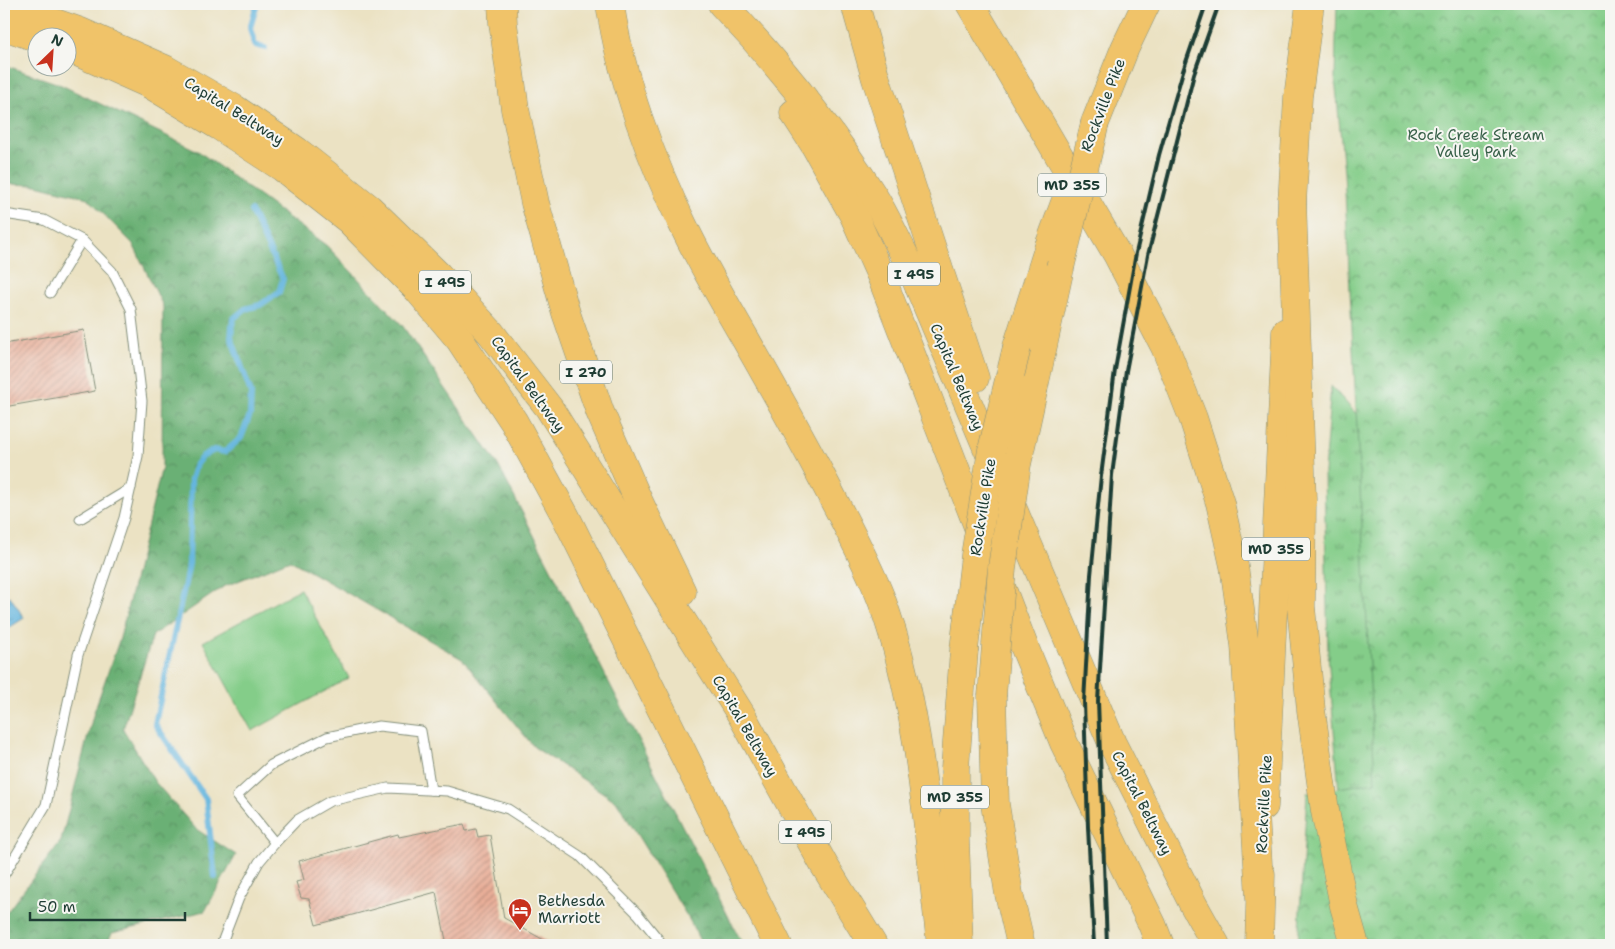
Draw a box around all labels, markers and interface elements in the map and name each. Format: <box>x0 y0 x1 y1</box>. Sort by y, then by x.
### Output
north arrow <box>28 28 78 78</box>
text: N <box>49 30 66 51</box>
street label: Rockville Pike <box>1076 55 1130 155</box>
street label: Capital Beltway <box>180 72 288 150</box>
park label: Rock Creek Stream Valley Park <box>1408 125 1544 162</box>
road number: MD 355 <box>1038 174 1106 196</box>
road number: I 495 <box>888 262 940 286</box>
road number: I 495 <box>419 270 471 294</box>
street label: Capital Beltway <box>925 321 989 433</box>
street label: Capital Beltway <box>486 332 570 436</box>
road number: I 270 <box>560 361 612 384</box>
street label: Rockville Pike <box>965 457 1001 557</box>
road number: MD 355 <box>1242 538 1310 560</box>
street label: Capital Beltway <box>708 672 782 780</box>
street label: Capital Beltway <box>1107 748 1177 858</box>
street label: Rockville Pike <box>1251 754 1277 854</box>
road number: MD 355 <box>921 786 989 809</box>
road number: I 495 <box>779 820 831 844</box>
scale bar <box>30 889 185 921</box>
place label: Bethesda Marriott <box>538 891 605 928</box>
text: 50 m <box>38 897 76 917</box>
hotel icon: Bethesda Marriott <box>507 897 533 931</box>

